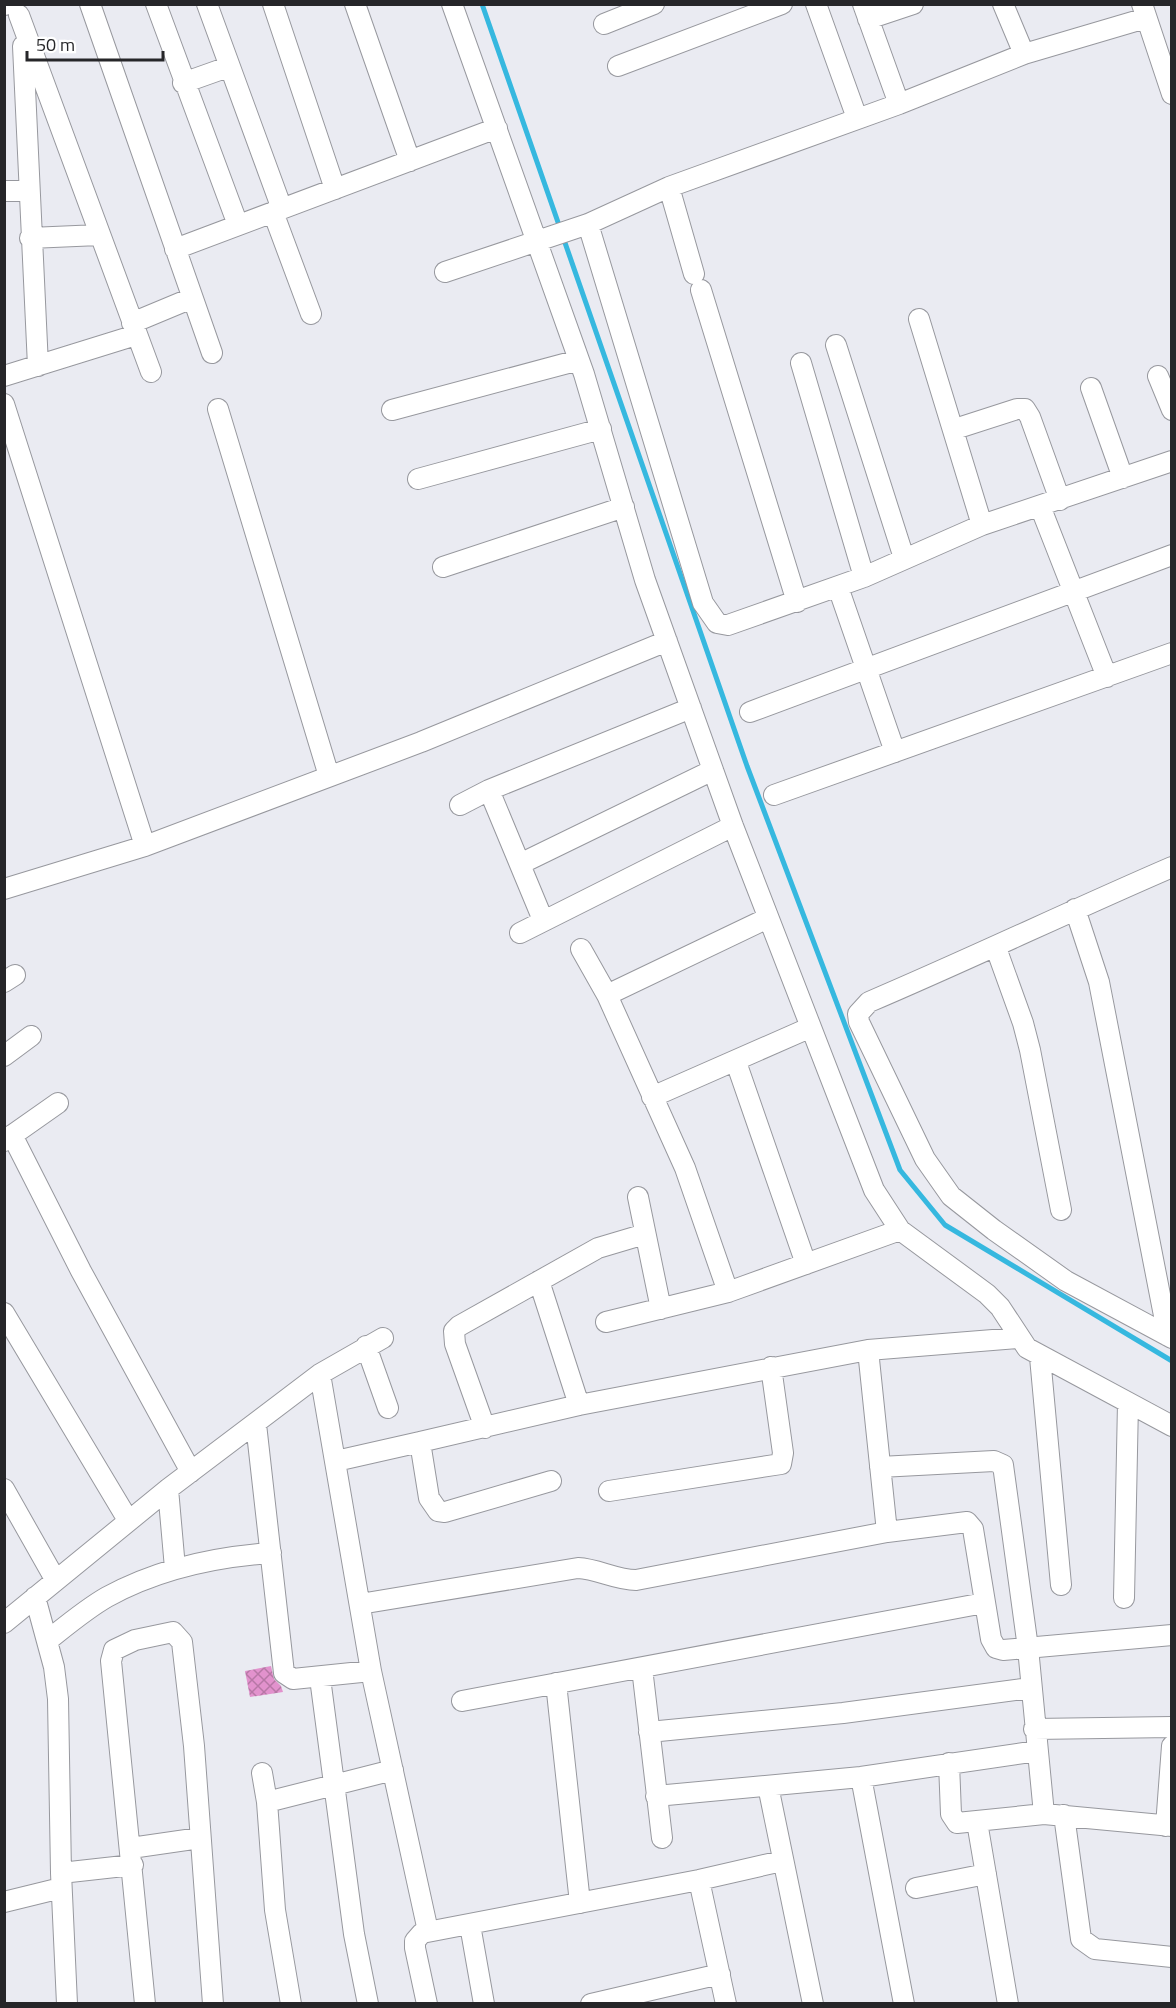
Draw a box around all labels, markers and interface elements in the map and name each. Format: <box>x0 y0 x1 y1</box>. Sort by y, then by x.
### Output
scale bar <box>27 24 164 62</box>
text: 50 m <box>36 31 75 58</box>

